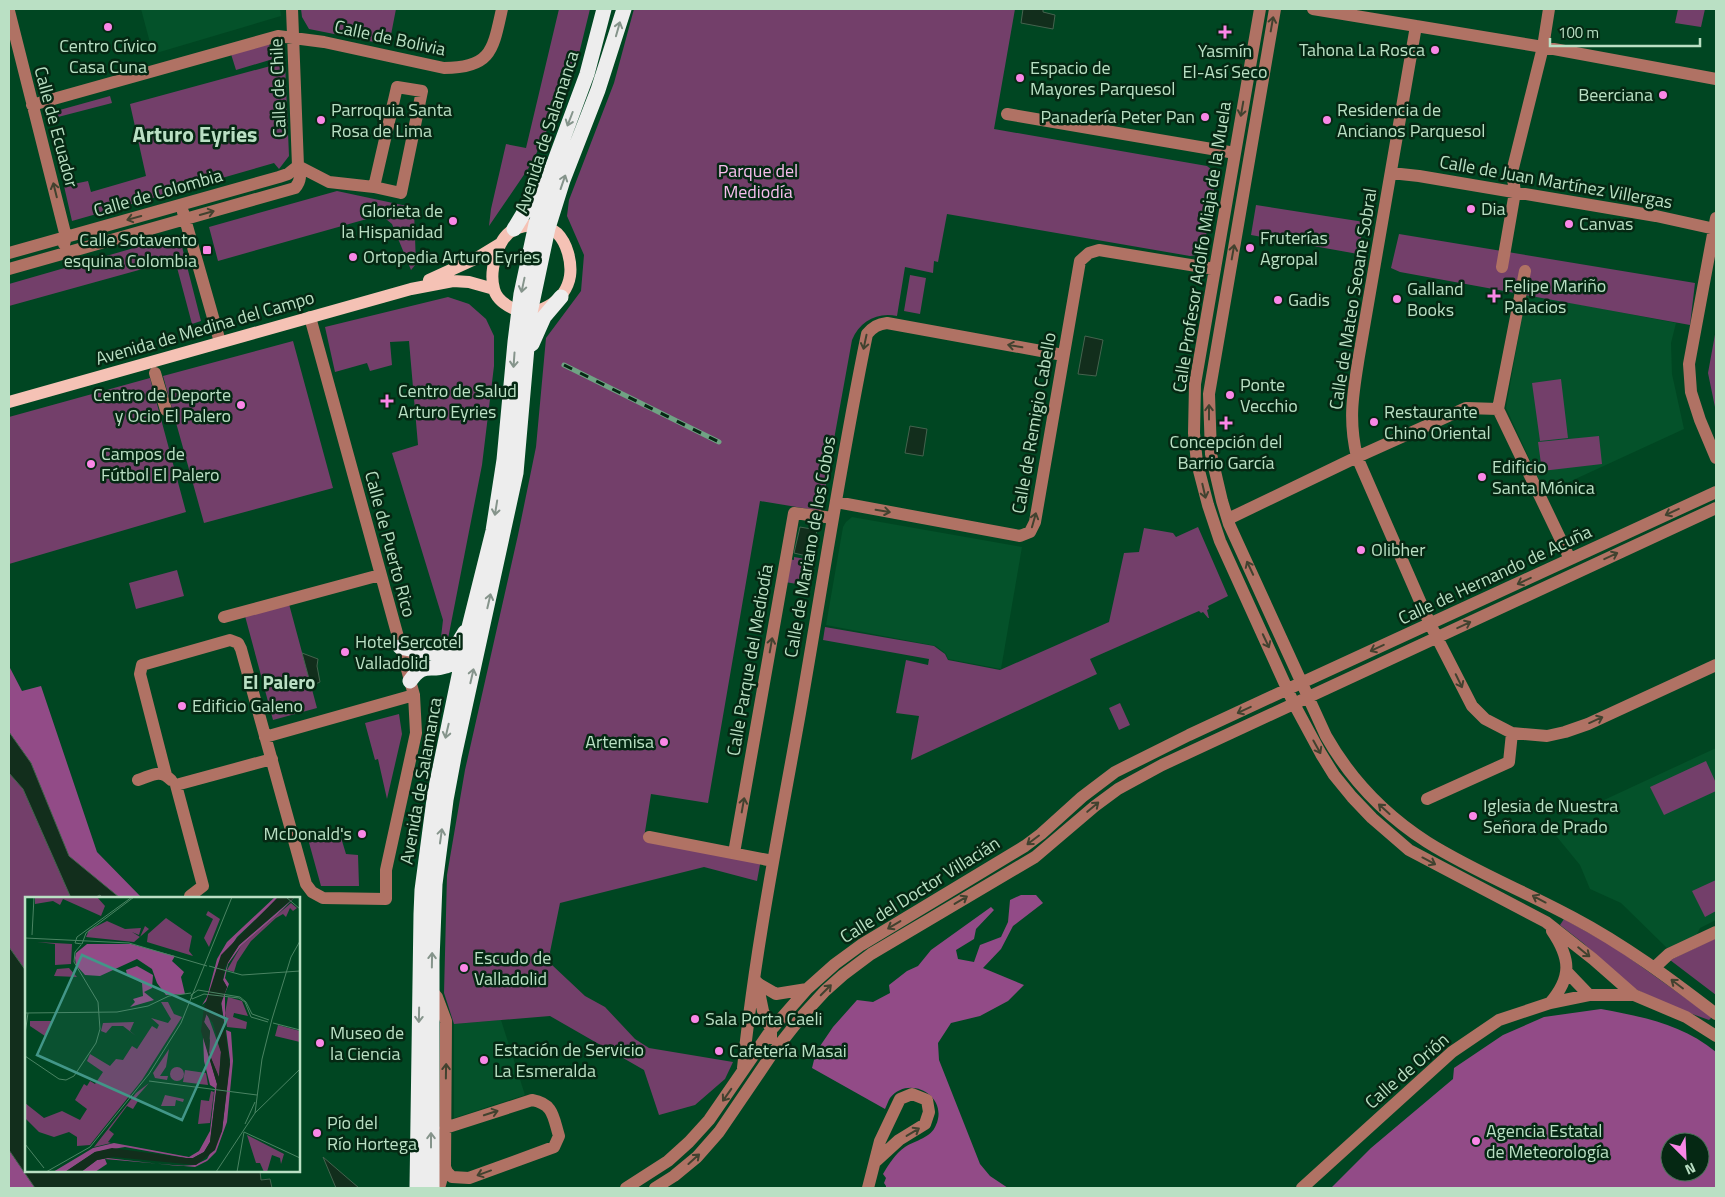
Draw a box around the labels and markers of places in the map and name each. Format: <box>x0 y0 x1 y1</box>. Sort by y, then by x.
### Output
marker: Centro Cívico Casa Cuna <box>102 21 114 33</box>
marker: Yasmín El-Así Seco <box>1219 26 1231 38</box>
place label: Centro Cívico Casa Cuna <box>59 32 157 80</box>
place label: Tahona La Rosca <box>1299 36 1425 63</box>
place label: Yasmín El-Así Seco <box>1183 37 1267 85</box>
marker: Tahona La Rosca <box>1429 44 1441 56</box>
place label: Espacio de Mayores Parquesol <box>1030 54 1175 102</box>
marker: Espacio de Mayores Parquesol <box>1014 72 1026 84</box>
place label: Beerciana <box>1578 81 1653 108</box>
marker: Beerciana <box>1657 89 1669 101</box>
place label: Parroquia Santa Rosa de Lima <box>331 96 452 144</box>
place label: Residencia de Ancianos Parquesol <box>1337 96 1485 144</box>
place label: Panadería Peter Pan <box>1040 103 1195 130</box>
marker: Panadería Peter Pan <box>1199 111 1211 123</box>
marker: Parroquia Santa Rosa de Lima <box>315 114 327 126</box>
marker: Residencia de Ancianos Parquesol <box>1321 114 1333 126</box>
place label: Dia <box>1481 195 1506 222</box>
place label: Glorieta de la Hispanidad <box>341 197 443 245</box>
marker: Dia <box>1465 203 1477 215</box>
place label: Canvas <box>1579 210 1633 237</box>
marker: Glorieta de la Hispanidad <box>447 215 459 227</box>
marker: Canvas <box>1563 218 1575 230</box>
place label: Fruterías Agropal <box>1260 224 1328 272</box>
place label: Calle Sotavento esquina Colombia <box>64 226 197 274</box>
marker: Fruterías Agropal <box>1244 242 1256 254</box>
place label: Ortopedia Arturo Eyries <box>363 243 540 270</box>
marker: Calle Sotavento esquina Colombia <box>201 244 213 256</box>
marker: Ortopedia Arturo Eyries <box>347 251 359 263</box>
place label: Felipe Mariño Palacios <box>1504 272 1606 320</box>
place label: Galland Books <box>1407 275 1464 323</box>
place label: Gadis <box>1288 286 1330 313</box>
marker: Felipe Mariño Palacios <box>1488 290 1500 302</box>
marker: Galland Books <box>1391 293 1403 305</box>
marker: Gadis <box>1272 294 1284 306</box>
place label: Ponte Vecchio <box>1240 371 1298 419</box>
place label: Centro de Salud Arturo Eyries <box>398 377 517 425</box>
place label: Centro de Deporte y Ocio El Palero <box>93 381 231 429</box>
marker: Ponte Vecchio <box>1224 389 1236 401</box>
marker: Centro de Salud Arturo Eyries <box>380 394 394 408</box>
place label: Restaurante Chino Oriental <box>1384 398 1491 446</box>
marker: Centro de Deporte y Ocio El Palero <box>235 399 247 411</box>
marker: Restaurante Chino Oriental <box>1368 416 1380 428</box>
marker: Concepción del Barrio García <box>1220 417 1232 429</box>
place label: Concepción del Barrio García <box>1170 428 1282 476</box>
place label: Campos de Fútbol El Palero <box>101 440 220 488</box>
place label: Edificio Santa Mónica <box>1492 453 1595 501</box>
marker: Campos de Fútbol El Palero <box>85 458 97 470</box>
marker: Edificio Santa Mónica <box>1476 471 1488 483</box>
place label: Olibher <box>1371 536 1425 563</box>
marker: Olibher <box>1355 544 1367 556</box>
place label: Hotel Sercotel Valladolid <box>355 628 462 676</box>
marker: Hotel Sercotel Valladolid <box>339 646 351 658</box>
place label: Edificio Galeno <box>192 692 303 719</box>
marker: Edificio Galeno <box>176 700 188 712</box>
place label: Artemisa <box>585 728 654 755</box>
marker: Artemisa <box>658 736 670 748</box>
place label: Iglesia de Nuestra Señora de Prado <box>1483 792 1618 840</box>
marker: Iglesia de Nuestra Señora de Prado <box>1467 810 1479 822</box>
place label: McDonald's <box>264 820 352 847</box>
marker: McDonald's <box>356 828 368 840</box>
place label: Escudo de Valladolid <box>474 944 551 992</box>
marker: Escudo de Valladolid <box>458 962 470 974</box>
place label: Sala Porta Caeli <box>705 1005 823 1032</box>
marker: Sala Porta Caeli <box>689 1013 701 1025</box>
place label: Museo de la Ciencia <box>330 1019 404 1067</box>
place label: Estación de Servicio La Esmeralda <box>494 1036 644 1084</box>
marker: Museo de la Ciencia <box>314 1037 326 1049</box>
place label: Cafetería Masai <box>729 1037 847 1064</box>
marker: Cafetería Masai <box>713 1045 725 1057</box>
marker: Estación de Servicio La Esmeralda <box>478 1054 490 1066</box>
place label: Pío del Río Hortega <box>327 1109 417 1157</box>
place label: Agencia Estatal de Meteorología <box>1486 1117 1609 1165</box>
marker: Pío del Río Hortega <box>311 1127 323 1139</box>
marker: Agencia Estatal de Meteorología <box>1470 1135 1482 1147</box>

